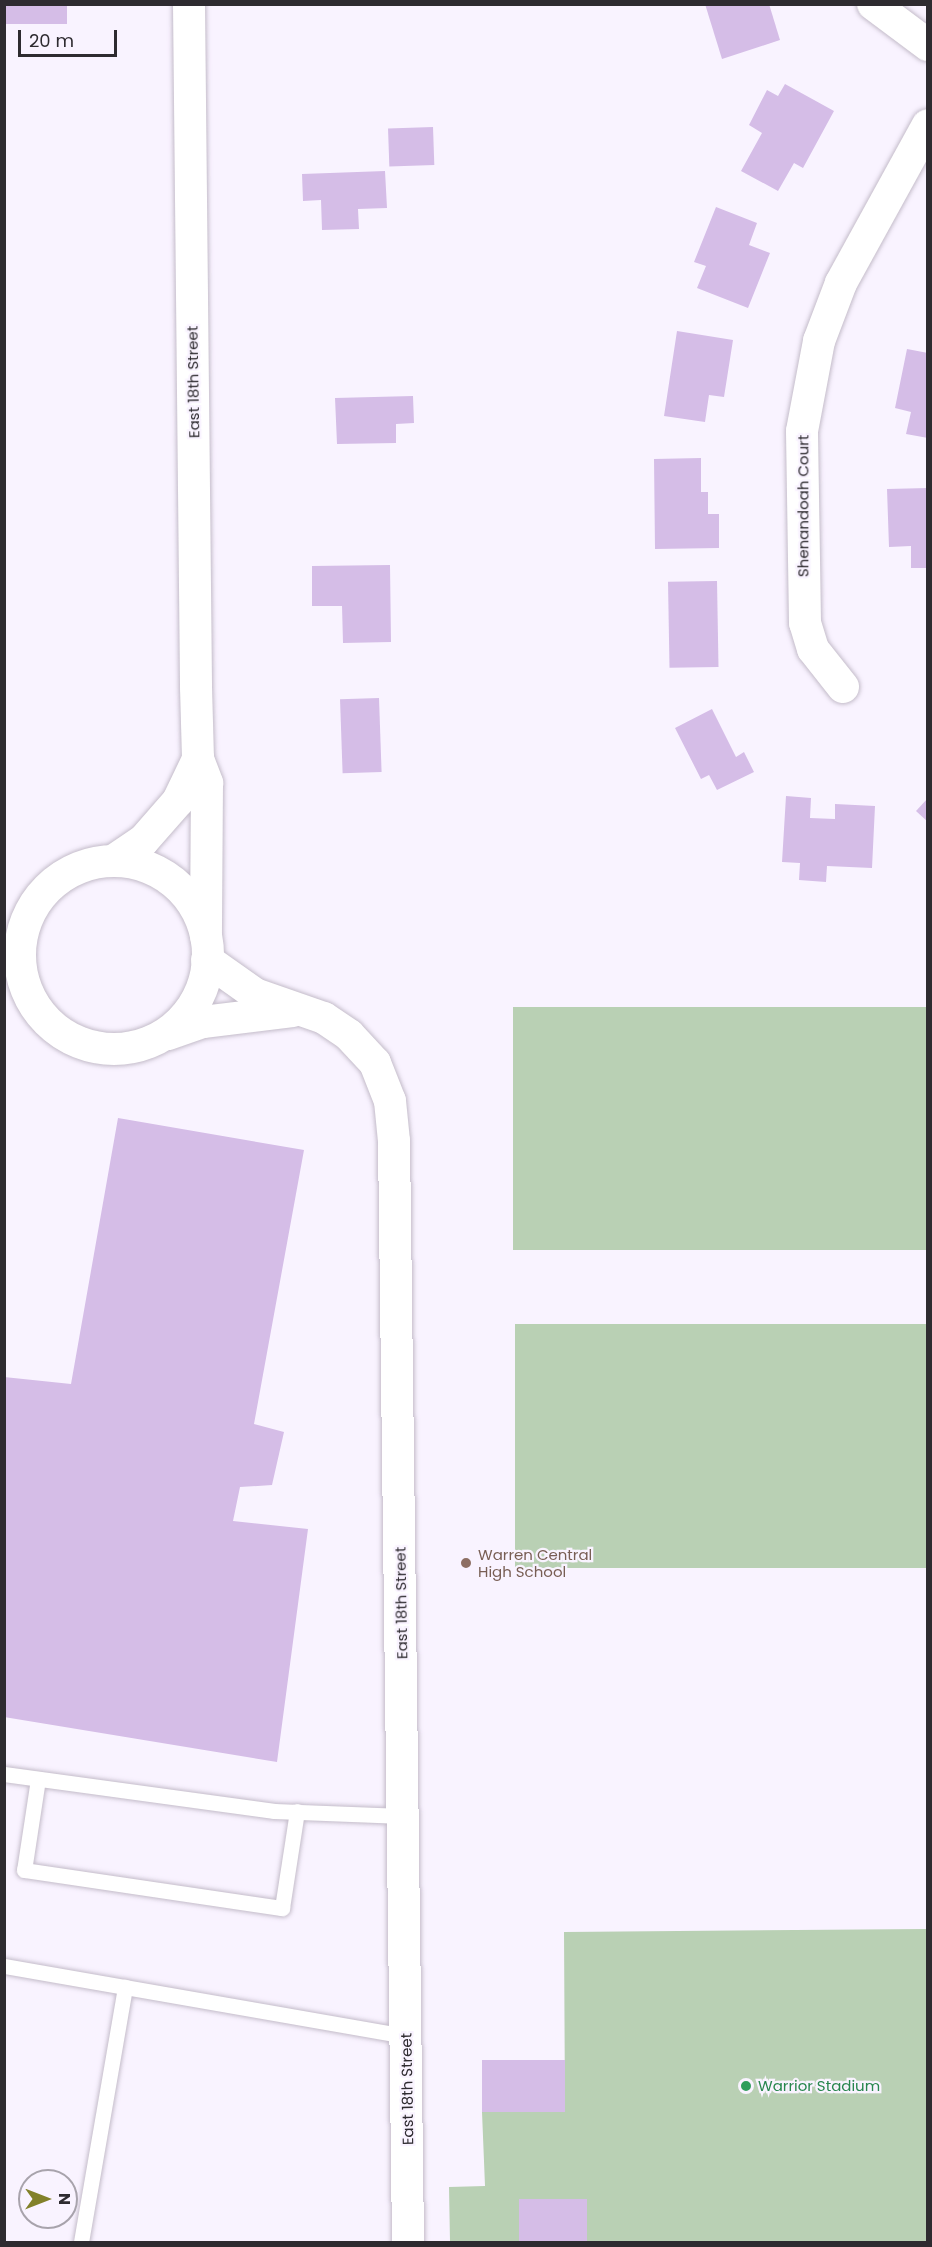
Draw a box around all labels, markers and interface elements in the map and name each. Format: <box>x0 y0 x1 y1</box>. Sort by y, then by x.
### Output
scale bar <box>21 18 120 56</box>
text: 20 m <box>29 28 74 53</box>
street label: East 18th Street <box>183 326 203 438</box>
street label: Shenandoah Court <box>794 435 812 577</box>
place label: Warren Central High School <box>478 1545 592 1580</box>
street label: East 18th Street <box>391 1547 411 1659</box>
marker: Warren Central High School <box>459 1556 473 1570</box>
street label: East 18th Street <box>397 2033 417 2145</box>
place label: Warrior Stadium <box>758 2077 880 2095</box>
marker: Warrior Stadium <box>739 2079 753 2093</box>
north arrow <box>18 2169 78 2229</box>
text: N <box>53 2193 76 2205</box>

